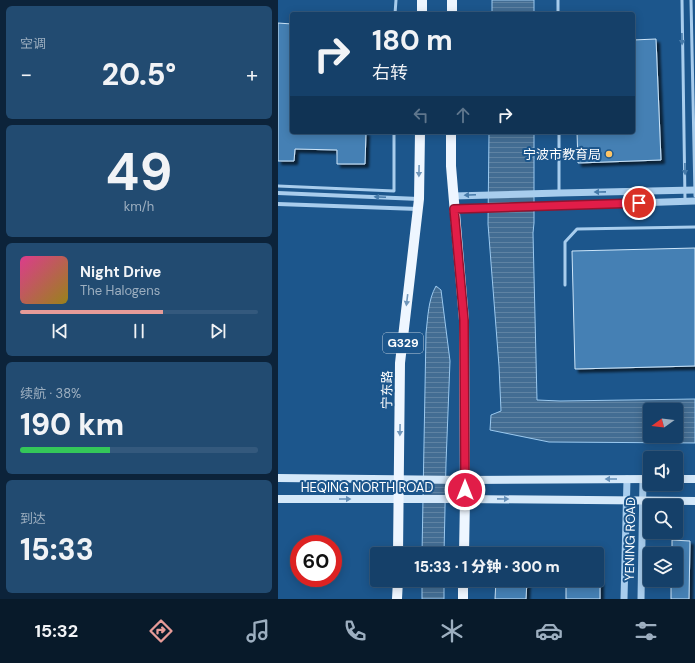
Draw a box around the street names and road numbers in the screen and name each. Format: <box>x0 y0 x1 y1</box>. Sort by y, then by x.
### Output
road number: G329 <box>383 333 423 353</box>
street label: 宁东路 <box>378 370 396 410</box>
street label: HEQING NORTH ROAD <box>301 479 433 496</box>
street label: YENING ROAD <box>621 497 639 581</box>

